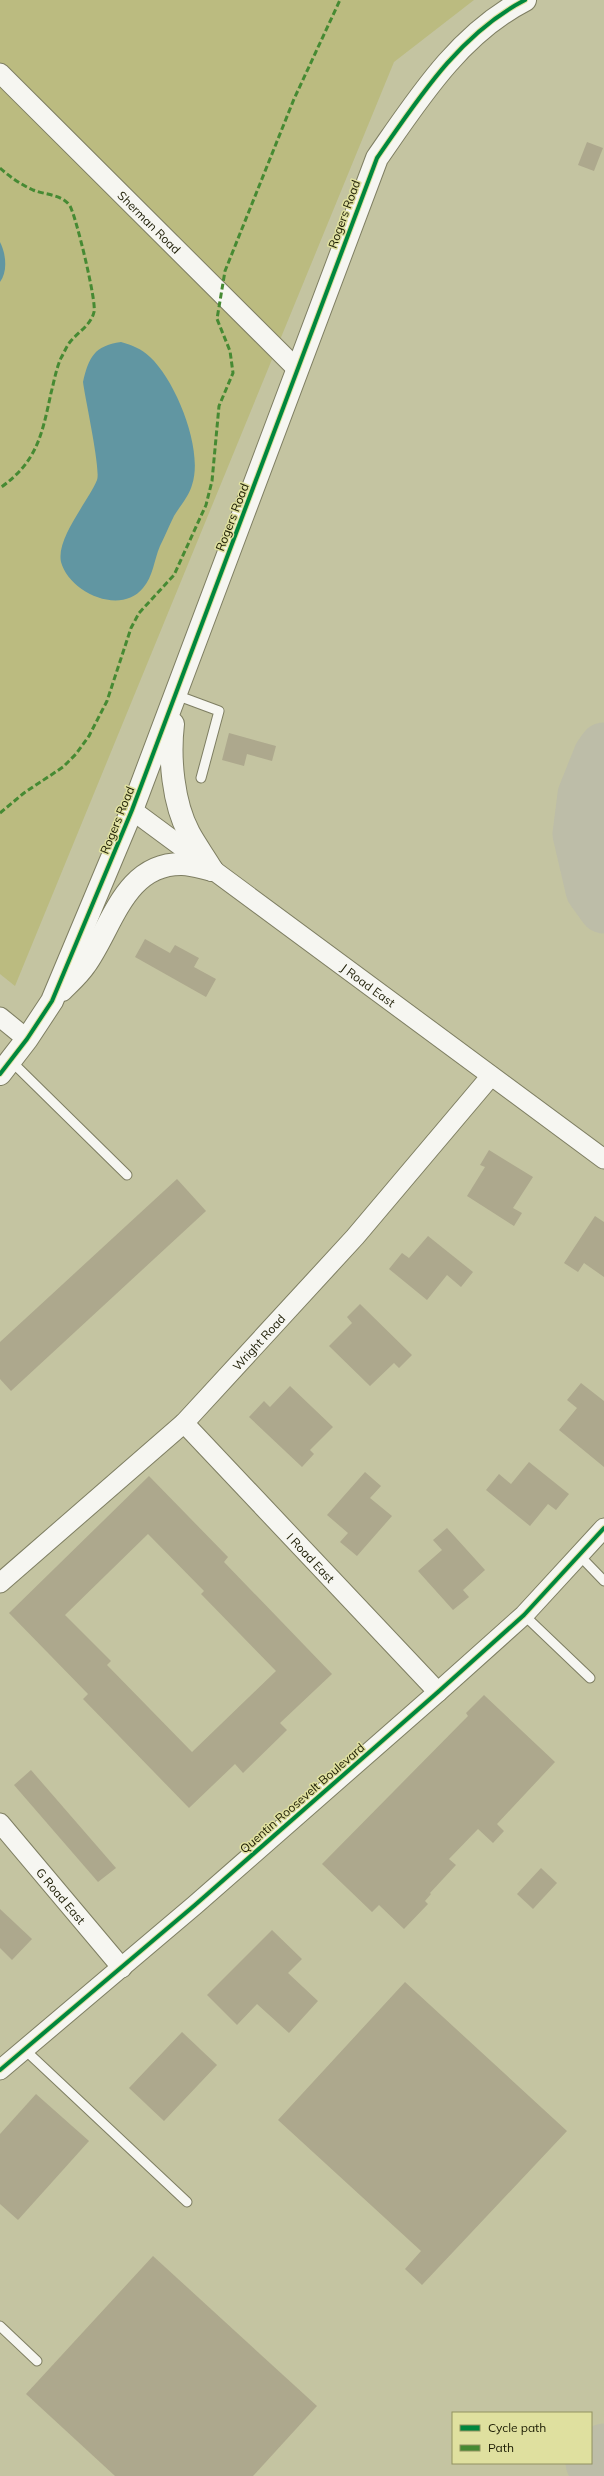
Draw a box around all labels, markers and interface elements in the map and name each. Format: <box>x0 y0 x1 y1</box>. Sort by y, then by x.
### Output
street label: Rogers Road <box>325 178 363 250</box>
street label: Sherman Road <box>115 187 184 256</box>
street label: Rogers Road <box>212 481 252 553</box>
street label: Rogers Road <box>97 784 137 856</box>
street label: J Road East <box>338 960 399 1010</box>
street label: Wright Road <box>229 1311 288 1373</box>
street label: I Road East <box>284 1529 338 1586</box>
street label: Quentin Roosevelt Boulevard <box>237 1740 367 1856</box>
street label: G Road East <box>33 1865 89 1927</box>
legend <box>452 2412 592 2464</box>
text: Cycle path <box>488 2420 546 2435</box>
text: Path <box>488 2440 514 2455</box>

